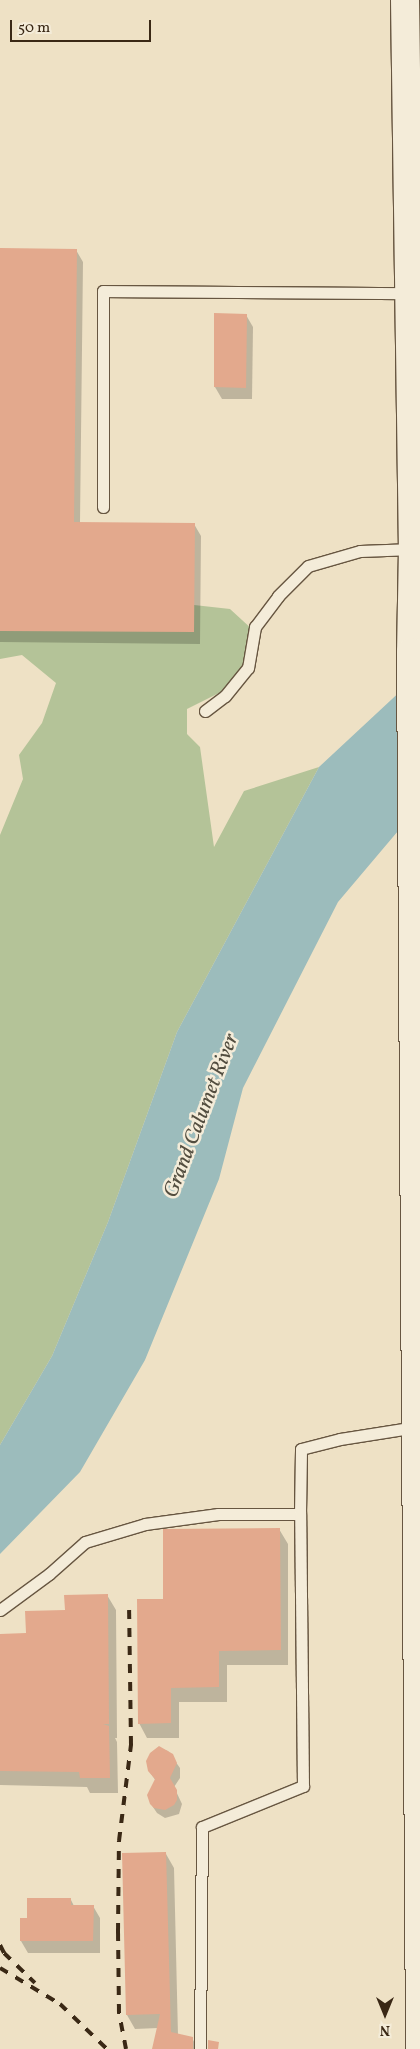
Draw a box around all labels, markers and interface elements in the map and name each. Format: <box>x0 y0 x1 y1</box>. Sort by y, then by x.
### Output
scale bar <box>12 10 154 42</box>
text: 50 m <box>18 18 50 39</box>
water label: Grand Calumet River <box>159 1030 245 1202</box>
north arrow <box>360 1989 410 2039</box>
text: N <box>380 2020 390 2039</box>

